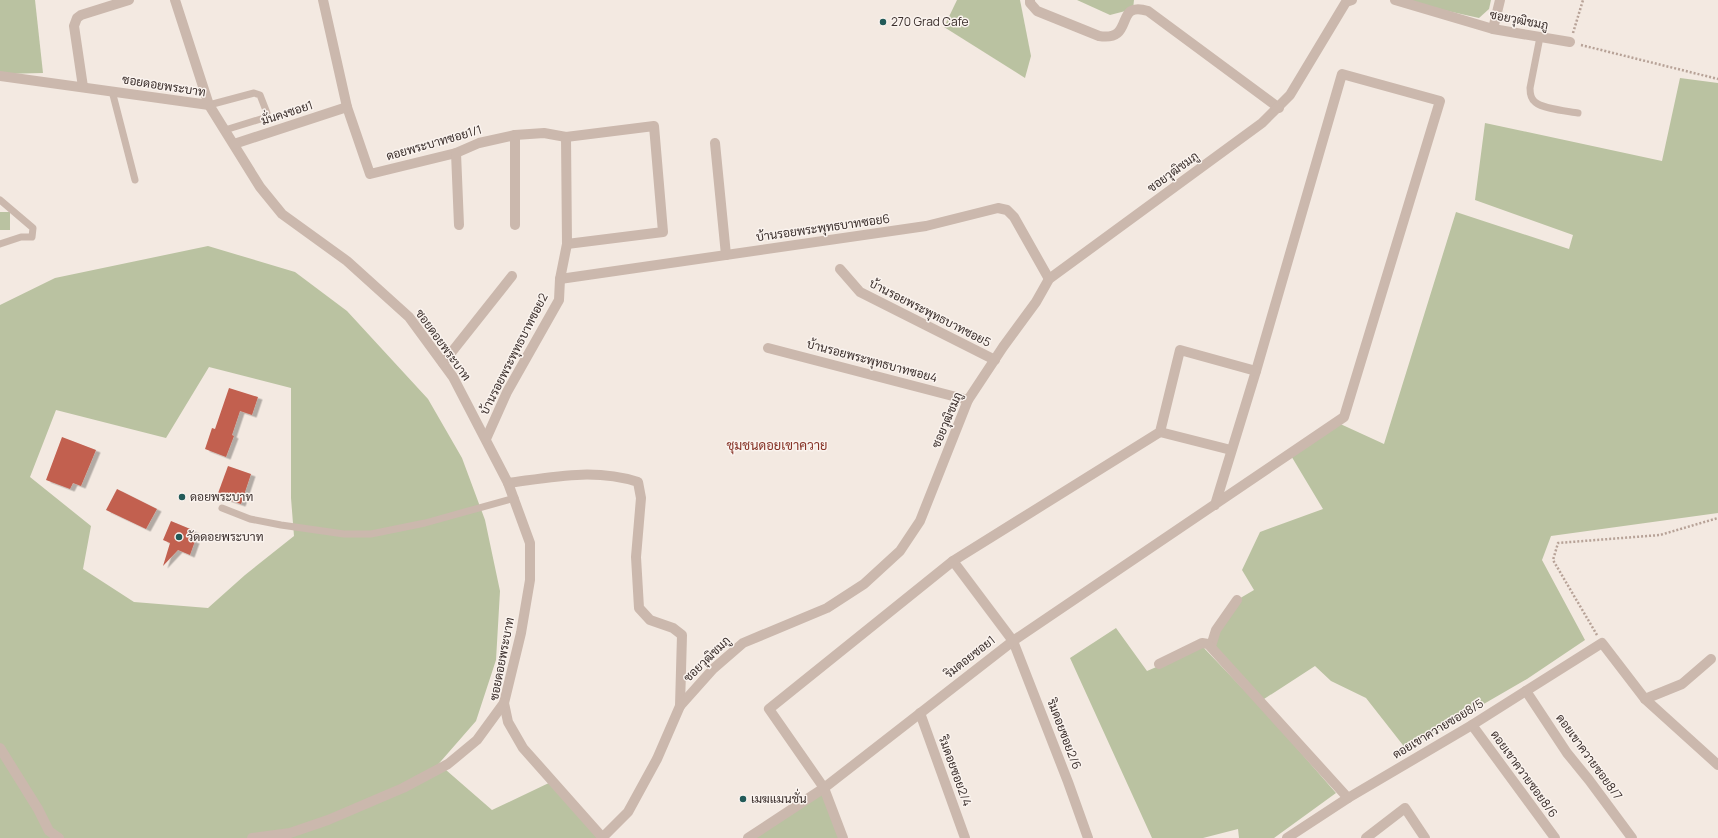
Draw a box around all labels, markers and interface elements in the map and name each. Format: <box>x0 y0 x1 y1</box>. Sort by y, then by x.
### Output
street label: ซอยวุฒิชมภู <box>1488 5 1550 35</box>
place label: 270 Grad Cafe <box>891 13 969 30</box>
marker: 270 Grad Cafe <box>878 17 888 27</box>
street label: ซอยดอยพระบาท <box>121 70 207 101</box>
street label: มั่นคงซอย1 <box>258 95 315 129</box>
street label: ดอยพระบาทซอย1/1 <box>384 121 484 164</box>
street label: ซอยวุฒิชมภู <box>1144 147 1202 197</box>
street label: บ้านรอยพระพุทธบาทซอย6 <box>755 210 891 246</box>
street label: บ้านรอยพระพุทธบาทซอย5 <box>866 274 994 352</box>
street label: บ้านรอยพระพุทธบาทซอย2 <box>475 290 553 418</box>
street label: ซอยดอยพระบาท <box>412 305 475 384</box>
street label: บ้านรอยพระพุทธบาทซอย4 <box>805 335 939 387</box>
street label: ซอยวุฒิชมภู <box>927 389 967 451</box>
district label: ชุมชนดอยเขาควาย <box>726 436 828 455</box>
place label: ดอยพระบาท <box>190 488 253 505</box>
marker: ดอยพระบาท <box>177 492 187 502</box>
place label: วัดดอยพระบาท <box>187 528 264 545</box>
marker: วัดดอยพระบาท <box>174 532 184 542</box>
street label: ซอยดอยพระบาท <box>485 616 518 702</box>
street label: ริมดอยซอย1 <box>940 631 999 683</box>
street label: ซอยวุฒิชมภู <box>679 632 735 686</box>
street label: ริมดอยซอย2/6 <box>1043 695 1086 772</box>
street label: ดอยเขาควายซอย8/5 <box>1389 695 1487 763</box>
street label: ดอยเขาควายซอย8/7 <box>1552 710 1626 803</box>
street label: ดอยเขาควายซอย8/6 <box>1487 727 1562 821</box>
street label: ริมดอยซอย2/4 <box>934 732 976 809</box>
place label: เมฆแมนชั่น <box>751 788 807 807</box>
marker: เมฆแมนชั่น <box>738 794 748 804</box>

